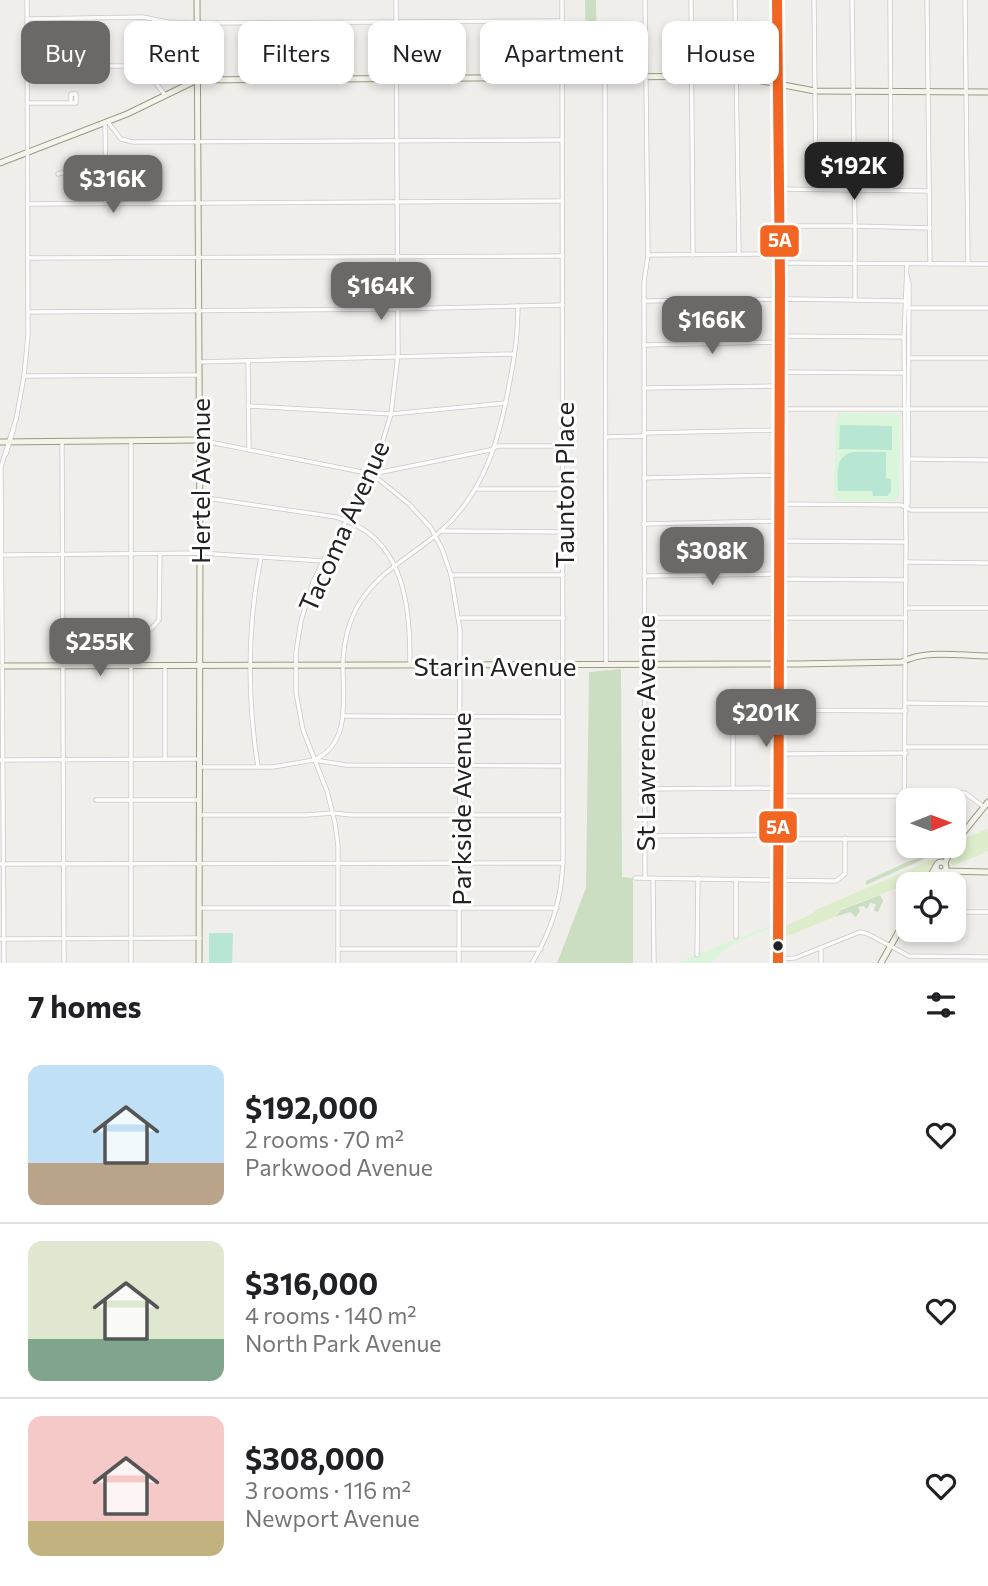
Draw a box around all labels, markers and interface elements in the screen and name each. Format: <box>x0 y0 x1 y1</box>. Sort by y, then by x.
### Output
chip: Buy <box>21 21 110 84</box>
chip: Rent <box>124 21 224 84</box>
chip: Filters <box>238 21 354 84</box>
chip: New <box>368 21 466 84</box>
chip: Apartment <box>480 21 648 84</box>
chip: House <box>662 21 779 84</box>
pin: $192K <box>805 142 903 202</box>
text: $192K <box>821 151 887 179</box>
pin: $316K <box>64 156 162 215</box>
text: $316K <box>79 164 147 192</box>
line badge: 5A <box>759 224 800 258</box>
text: 5A <box>768 228 792 251</box>
pin: $164K <box>332 262 430 322</box>
text: $164K <box>347 271 415 299</box>
pin: $166K <box>663 296 761 356</box>
text: $166K <box>678 305 746 333</box>
street label: Hertel Avenue <box>184 398 215 564</box>
street label: Taunton Place <box>548 402 579 568</box>
street label: Tacoma Avenue <box>291 435 395 617</box>
pin: $308K <box>663 528 761 587</box>
text: $308K <box>676 536 748 564</box>
street label: St Lawrence Avenue <box>629 615 660 851</box>
pin: $255K <box>51 618 149 678</box>
text: $255K <box>65 627 135 655</box>
street label: Starin Avenue <box>414 650 576 681</box>
pin: $201K <box>717 690 815 749</box>
text: $201K <box>732 698 800 726</box>
street label: Parkside Avenue <box>445 712 476 906</box>
north arrow <box>896 788 966 858</box>
map controls <box>896 788 966 942</box>
line badge: 5A <box>758 810 798 844</box>
text: 5A <box>766 815 790 838</box>
button: locate <box>896 872 966 942</box>
unlabelled marker <box>771 939 785 953</box>
icon: filters <box>922 986 960 1024</box>
text: 7 homes <box>28 987 141 1024</box>
text: $192,000 <box>245 1088 378 1125</box>
icon: home <box>84 1093 168 1177</box>
icon: heart <box>922 1116 960 1154</box>
text: 2 rooms · 70 m² <box>245 1125 404 1153</box>
text: Parkwood Avenue <box>245 1153 433 1181</box>
text: $316,000 <box>245 1264 378 1301</box>
icon: home <box>84 1269 168 1353</box>
icon: heart <box>922 1292 960 1330</box>
text: 4 rooms · 140 m² <box>245 1301 417 1329</box>
text: North Park Avenue <box>245 1329 441 1357</box>
text: $308,000 <box>245 1439 385 1476</box>
icon: home <box>84 1444 168 1528</box>
icon: heart <box>922 1467 960 1505</box>
text: 3 rooms · 116 m² <box>245 1476 411 1504</box>
text: Newport Avenue <box>245 1504 420 1532</box>

